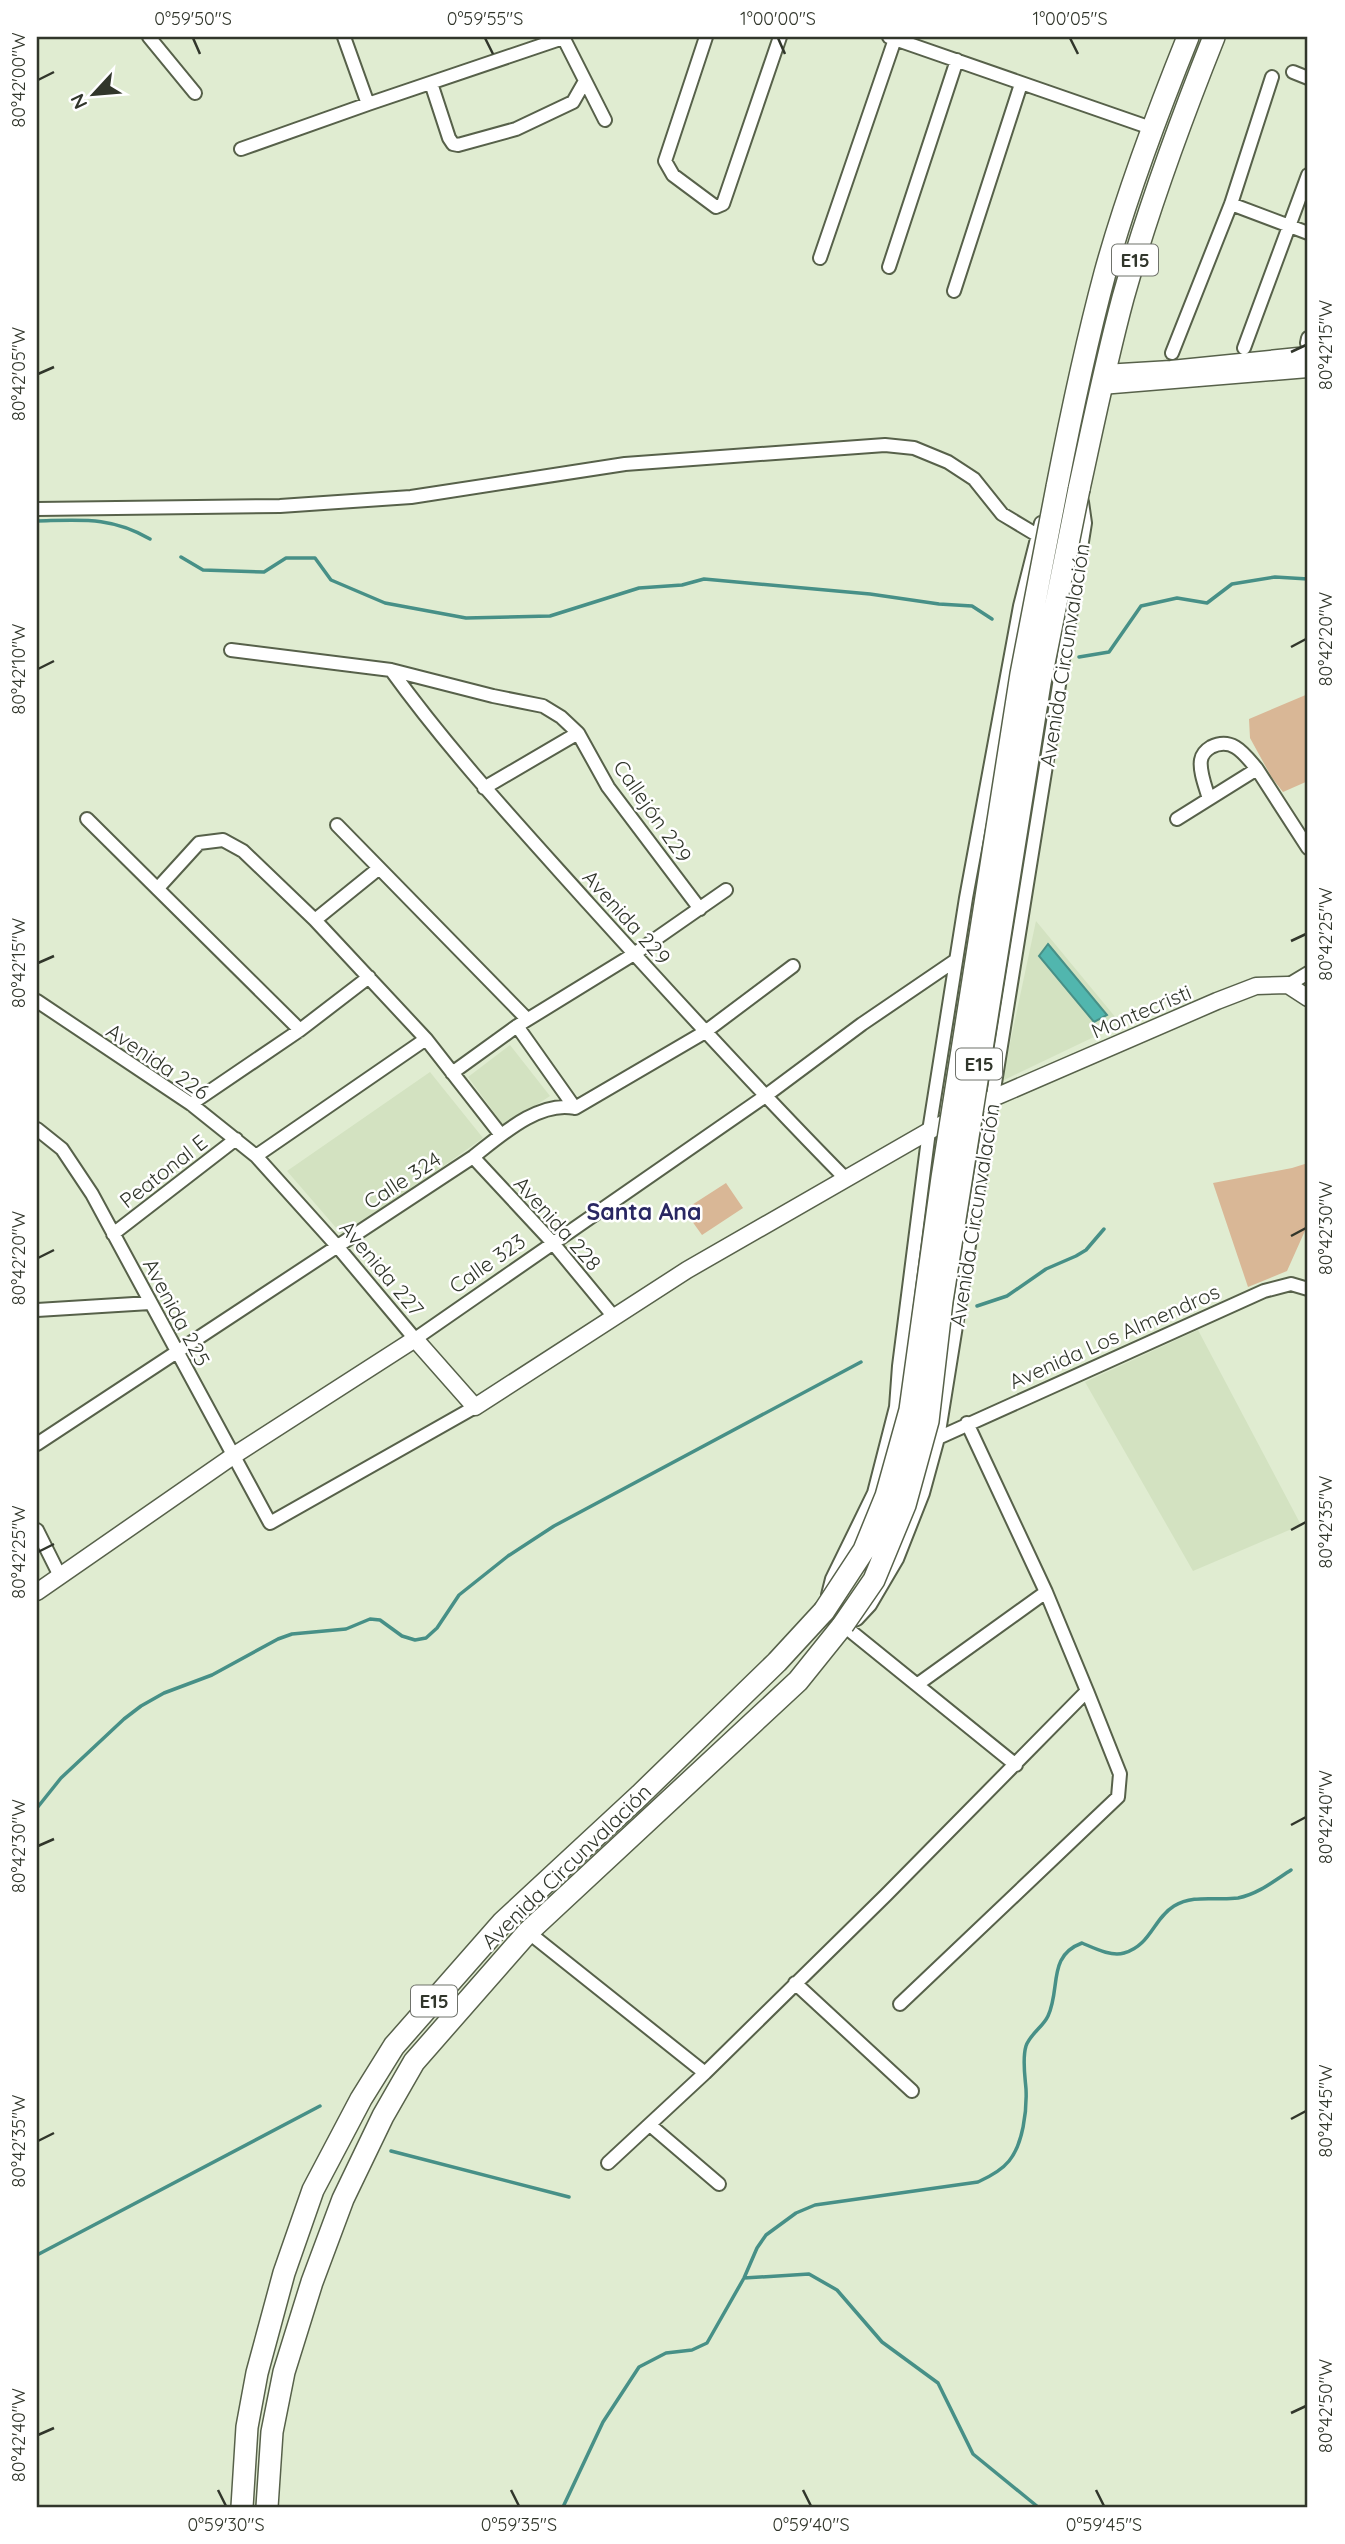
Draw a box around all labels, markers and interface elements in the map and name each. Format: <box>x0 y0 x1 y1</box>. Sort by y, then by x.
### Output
text: 0°59'50"S <box>154 7 232 30</box>
text: 0°59'55"S <box>447 7 523 30</box>
text: 1°00'00"S <box>740 7 816 30</box>
text: 1°00'05"S <box>1032 7 1108 30</box>
text: 80°42'00"W <box>7 32 30 128</box>
north arrow <box>60 60 130 130</box>
text: N <box>65 90 93 113</box>
road number: E15 <box>1112 244 1158 276</box>
text: 80°42'15"W <box>1314 300 1337 390</box>
text: 80°42'05"W <box>7 327 30 421</box>
street label: Avenida Circunvalación <box>1033 541 1095 769</box>
text: 80°42'20"W <box>1314 592 1337 686</box>
text: 80°42'10"W <box>7 624 30 715</box>
street label: Callejón 229 <box>608 755 698 867</box>
street label: Avenida 229 <box>578 864 676 970</box>
text: 80°42'25"W <box>1314 887 1337 981</box>
text: 80°42'15"W <box>7 918 30 1008</box>
street label: Montecristi <box>1087 978 1195 1044</box>
street label: Avenida 226 <box>102 1017 214 1105</box>
road number: E15 <box>956 1048 1002 1080</box>
street label: Avenida Circunvalación <box>943 1101 1005 1329</box>
street label: Peatonal E <box>114 1129 212 1213</box>
street label: Calle 324 <box>358 1145 446 1215</box>
street label: Avenida 228 <box>509 1170 607 1276</box>
text: 80°42'30"W <box>1314 1181 1337 1275</box>
district label: Santa Ana <box>586 1197 702 1226</box>
text: 80°42'20"W <box>7 1211 30 1305</box>
street label: Avenida 227 <box>334 1215 430 1321</box>
street label: Calle 323 <box>444 1227 530 1299</box>
street label: Avenida 225 <box>138 1254 216 1370</box>
street label: Avenida Los Almendros <box>1005 1278 1223 1394</box>
text: 80°42'35"W <box>1314 1476 1337 1568</box>
text: 80°42'25"W <box>7 1505 30 1599</box>
text: 80°42'40"W <box>1314 1770 1337 1864</box>
street label: Avenida Circunvalación <box>476 1778 656 1954</box>
text: 80°42'30"W <box>7 1799 30 1893</box>
road number: E15 <box>411 1985 457 2016</box>
text: 80°42'45"W <box>1314 2064 1337 2158</box>
text: 80°42'35"W <box>7 2095 30 2187</box>
text: 80°42'50"W <box>1314 2359 1337 2453</box>
text: 80°42'40"W <box>7 2388 30 2482</box>
text: 0°59'30"S <box>187 2513 265 2536</box>
text: 0°59'35"S <box>481 2513 557 2536</box>
text: 0°59'40"S <box>772 2513 850 2536</box>
text: 0°59'45"S <box>1066 2513 1142 2536</box>

